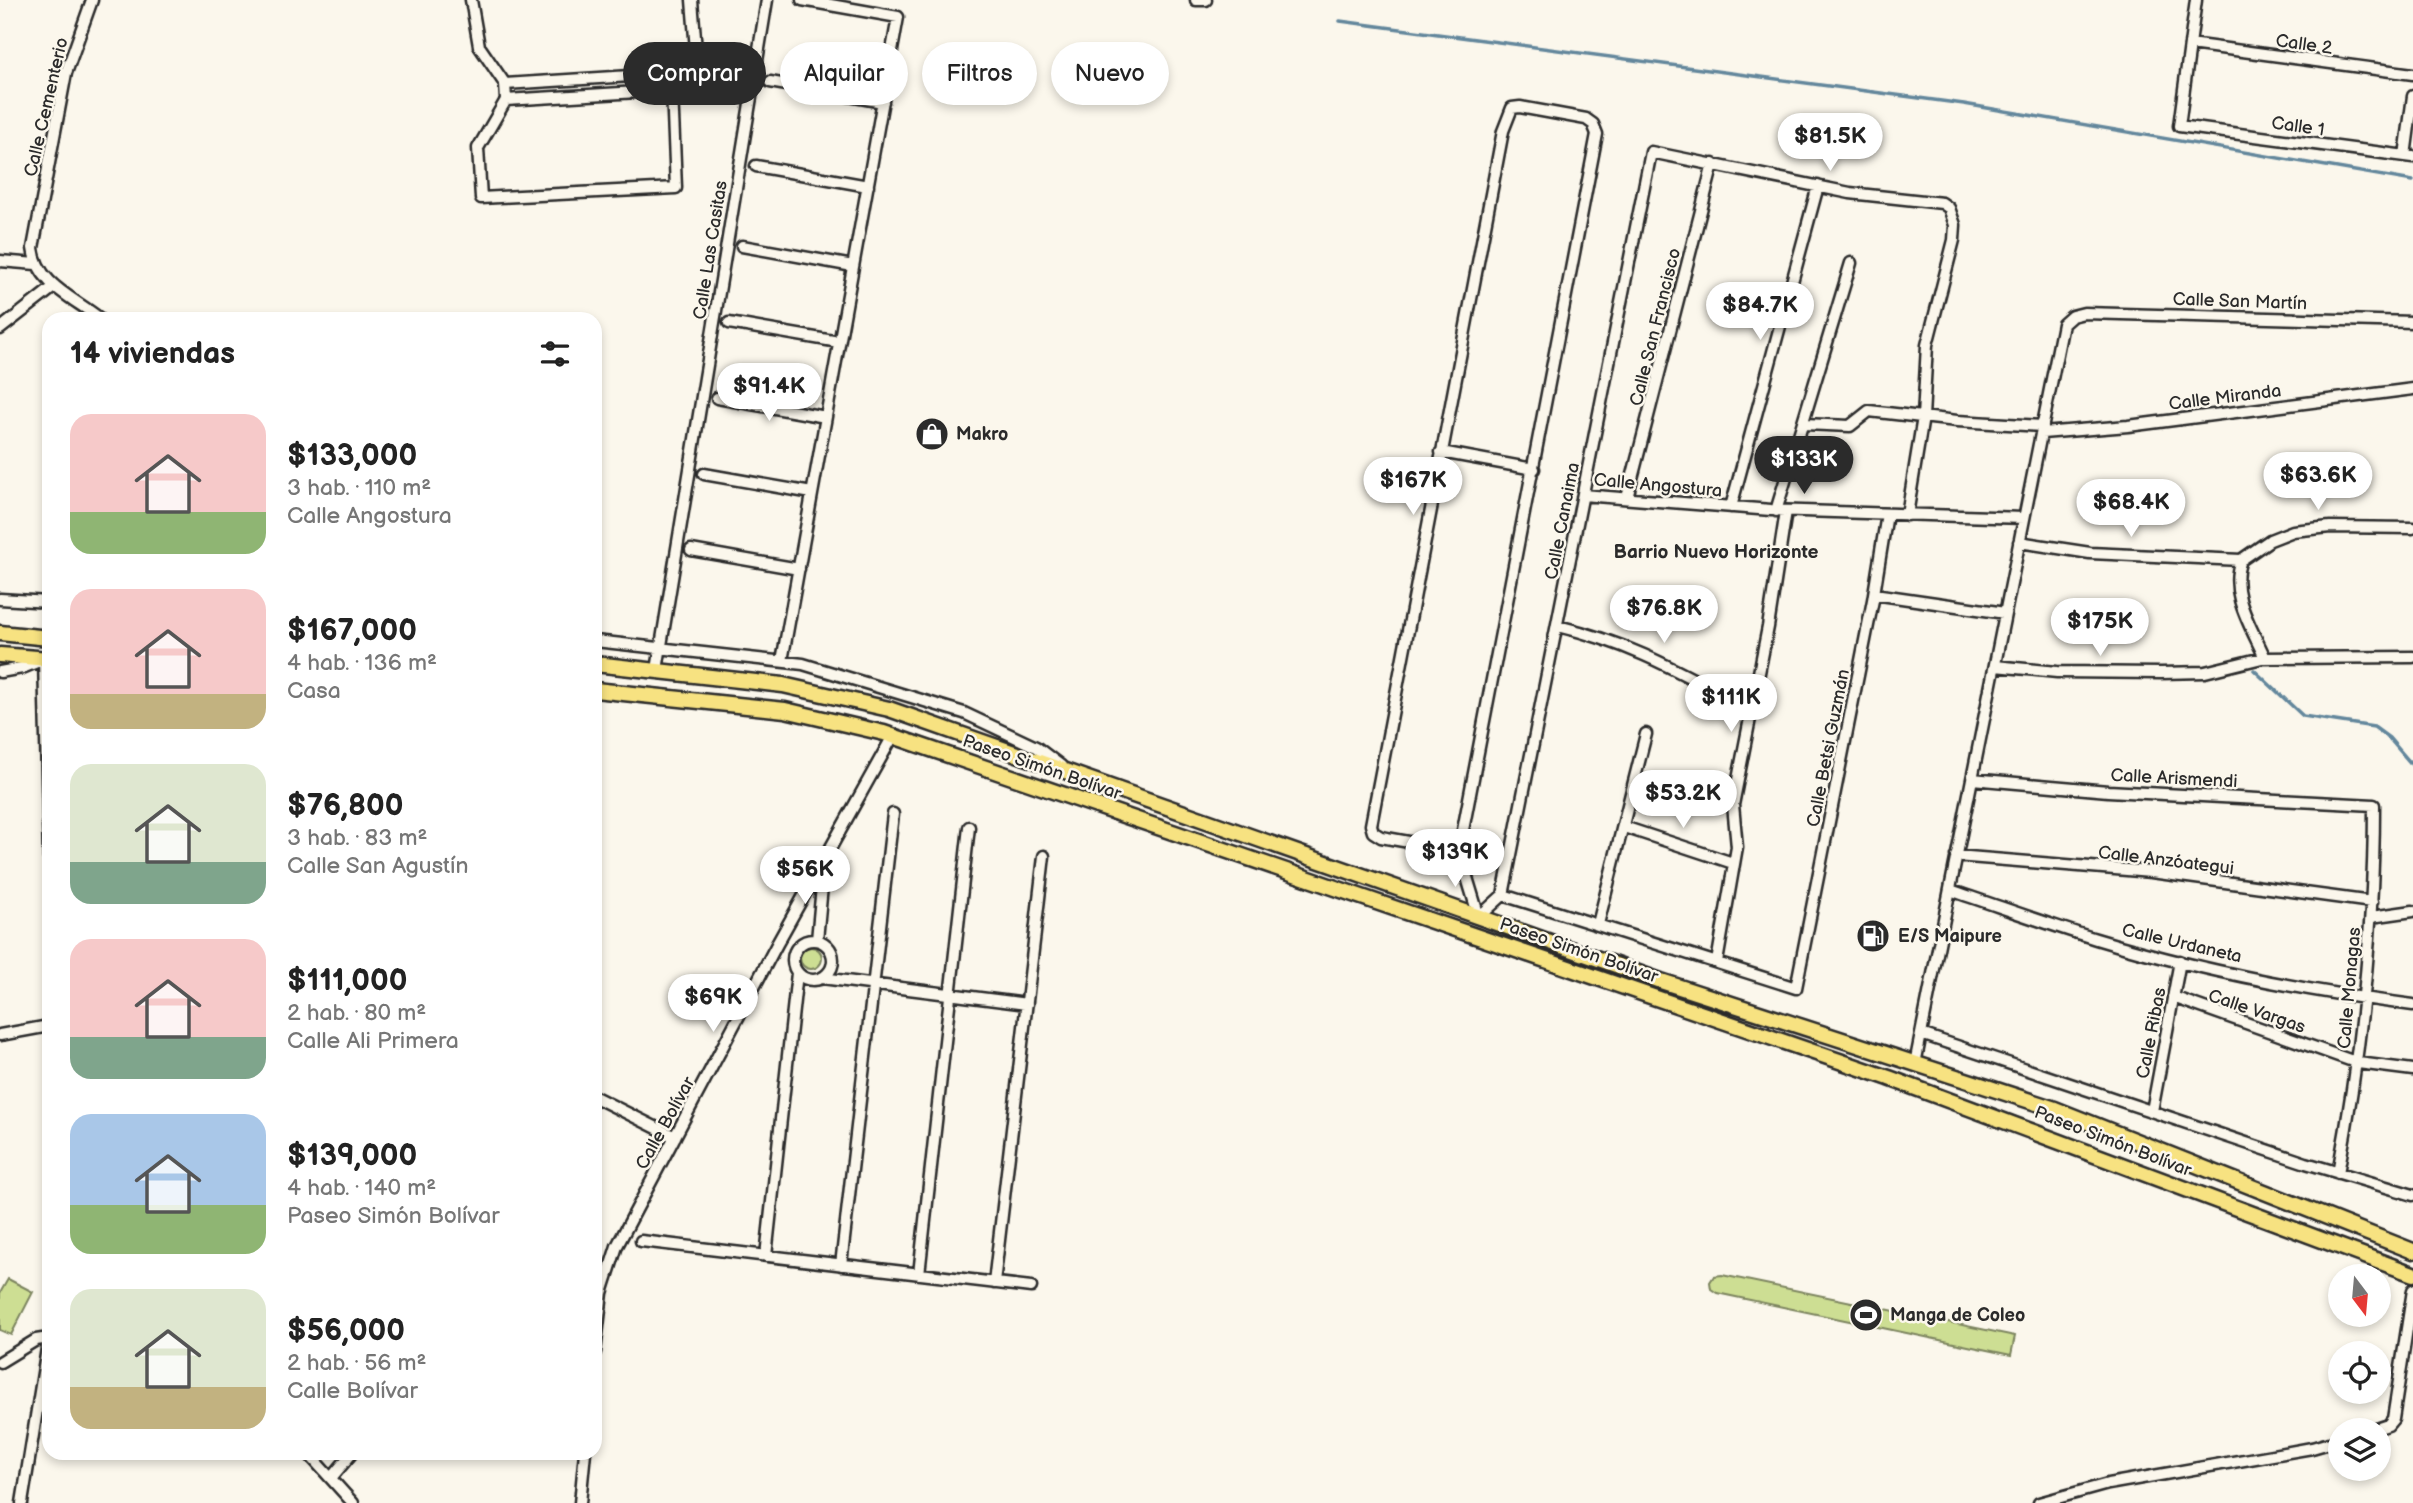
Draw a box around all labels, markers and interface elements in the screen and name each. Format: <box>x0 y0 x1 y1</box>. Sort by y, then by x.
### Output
street label: Calle 2 <box>2274 30 2334 59</box>
street label: Calle Cementerio <box>20 35 73 179</box>
chip: Comprar <box>623 42 766 105</box>
chip: Alquilar <box>780 42 908 105</box>
chip: Filtros <box>922 42 1037 105</box>
chip: Nuevo <box>1051 42 1169 105</box>
street label: Calle 1 <box>2270 112 2326 141</box>
pin: $81.5K <box>1773 114 1887 173</box>
text: $81.5K <box>1794 122 1866 150</box>
street label: Calle Las Casitas <box>689 179 732 321</box>
street label: Calle San Francisco <box>1626 246 1685 408</box>
pin: $84.7K <box>1703 282 1817 342</box>
street label: Calle San Martín <box>2172 289 2308 314</box>
text: $84.7K <box>1722 291 1798 319</box>
icon: filters <box>536 335 574 373</box>
text: 14 viviendas <box>70 336 235 372</box>
pin: $91.4K <box>712 364 826 423</box>
text: $91.4K <box>733 372 805 400</box>
street label: Calle Miranda <box>2168 380 2282 415</box>
shop icon: Makro <box>913 415 951 453</box>
place label: Makro <box>956 424 1008 445</box>
pin: $133K <box>1755 436 1853 496</box>
text: $133,000 <box>287 438 417 474</box>
icon: home <box>126 442 210 526</box>
text: $133K <box>1770 445 1838 473</box>
pin: $63.6K <box>2261 452 2375 512</box>
pin: $167K <box>1364 458 1462 517</box>
street label: Calle Canaima <box>1541 461 1584 582</box>
text: $63.6K <box>2279 461 2357 489</box>
text: $167K <box>1379 466 1447 494</box>
street label: Calle Angostura <box>1593 469 1723 502</box>
text: 3 hab. · 110 m² <box>287 474 431 502</box>
pin: $68.4K <box>2074 480 2188 539</box>
text: $68.4K <box>2092 488 2170 516</box>
text: Calle Angostura <box>287 502 452 530</box>
district label: Barrio Nuevo Horizonte <box>1613 541 1819 564</box>
pin: $76.8K <box>1607 586 1721 645</box>
text: $76.8K <box>1626 594 1702 622</box>
pin: $175K <box>2051 598 2149 658</box>
text: $175K <box>2067 607 2133 635</box>
text: $167,000 <box>287 613 417 649</box>
icon: home <box>126 617 210 701</box>
text: 4 hab. · 136 m² <box>287 649 437 677</box>
street label: Calle Betsi Guzmán <box>1803 668 1854 829</box>
pin: $111K <box>1682 674 1780 734</box>
text: Casa <box>287 677 341 705</box>
text: $111K <box>1701 683 1761 711</box>
street label: Paseo Simón Bolívar <box>960 730 1124 805</box>
street label: Calle Arismendi <box>2110 765 2238 792</box>
pin: $53.2K <box>1626 770 1740 830</box>
text: $53.2K <box>1645 779 1721 807</box>
text: $76,800 <box>287 788 403 824</box>
icon: home <box>126 792 210 876</box>
text: 3 hab. · 83 m² <box>287 824 427 852</box>
pin: $139K <box>1406 830 1504 889</box>
text: $139K <box>1421 838 1489 866</box>
street label: Calle Anzóategui <box>2097 842 2235 879</box>
pin: $56K <box>764 846 846 906</box>
text: Calle San Agustín <box>287 852 469 880</box>
text: $56K <box>776 855 834 883</box>
street label: Paseo Simón Bolívar <box>1497 913 1661 988</box>
fuel station icon: E/S Maipure <box>1854 917 1892 955</box>
street label: Calle Urdaneta <box>2120 920 2244 967</box>
place label: E/S Maipure <box>1898 926 2002 947</box>
street label: Calle Monagas <box>2334 926 2365 1050</box>
text: $111,000 <box>287 963 407 999</box>
icon: home <box>126 967 210 1051</box>
pin: $69K <box>672 974 754 1034</box>
text: $69K <box>684 983 742 1011</box>
street label: Calle Vargas <box>2205 985 2308 1038</box>
street label: Calle Ribas <box>2132 986 2171 1081</box>
text: 2 hab. · 80 m² <box>287 999 426 1027</box>
text: Calle Ali Primera <box>287 1027 459 1055</box>
street label: Calle Bolívar <box>631 1073 700 1173</box>
street label: Paseo Simón Bolívar <box>2031 1102 2195 1181</box>
text: $139,000 <box>287 1138 417 1174</box>
icon: home <box>126 1142 210 1226</box>
text: 4 hab. · 140 m² <box>287 1174 436 1202</box>
text: Paseo Simón Bolívar <box>287 1202 500 1230</box>
north arrow <box>2328 1264 2390 1326</box>
map controls <box>2328 1264 2391 1481</box>
sports icon: Manga de Coleo <box>1847 1296 1885 1334</box>
place label: Manga de Coleo <box>1890 1305 2025 1326</box>
text: $56,000 <box>287 1313 405 1349</box>
icon: home <box>126 1317 210 1401</box>
button: locate <box>2328 1341 2391 1404</box>
text: 2 hab. · 56 m² <box>287 1349 427 1377</box>
text: Calle Bolívar <box>287 1377 418 1405</box>
button: layers <box>2328 1418 2391 1481</box>

